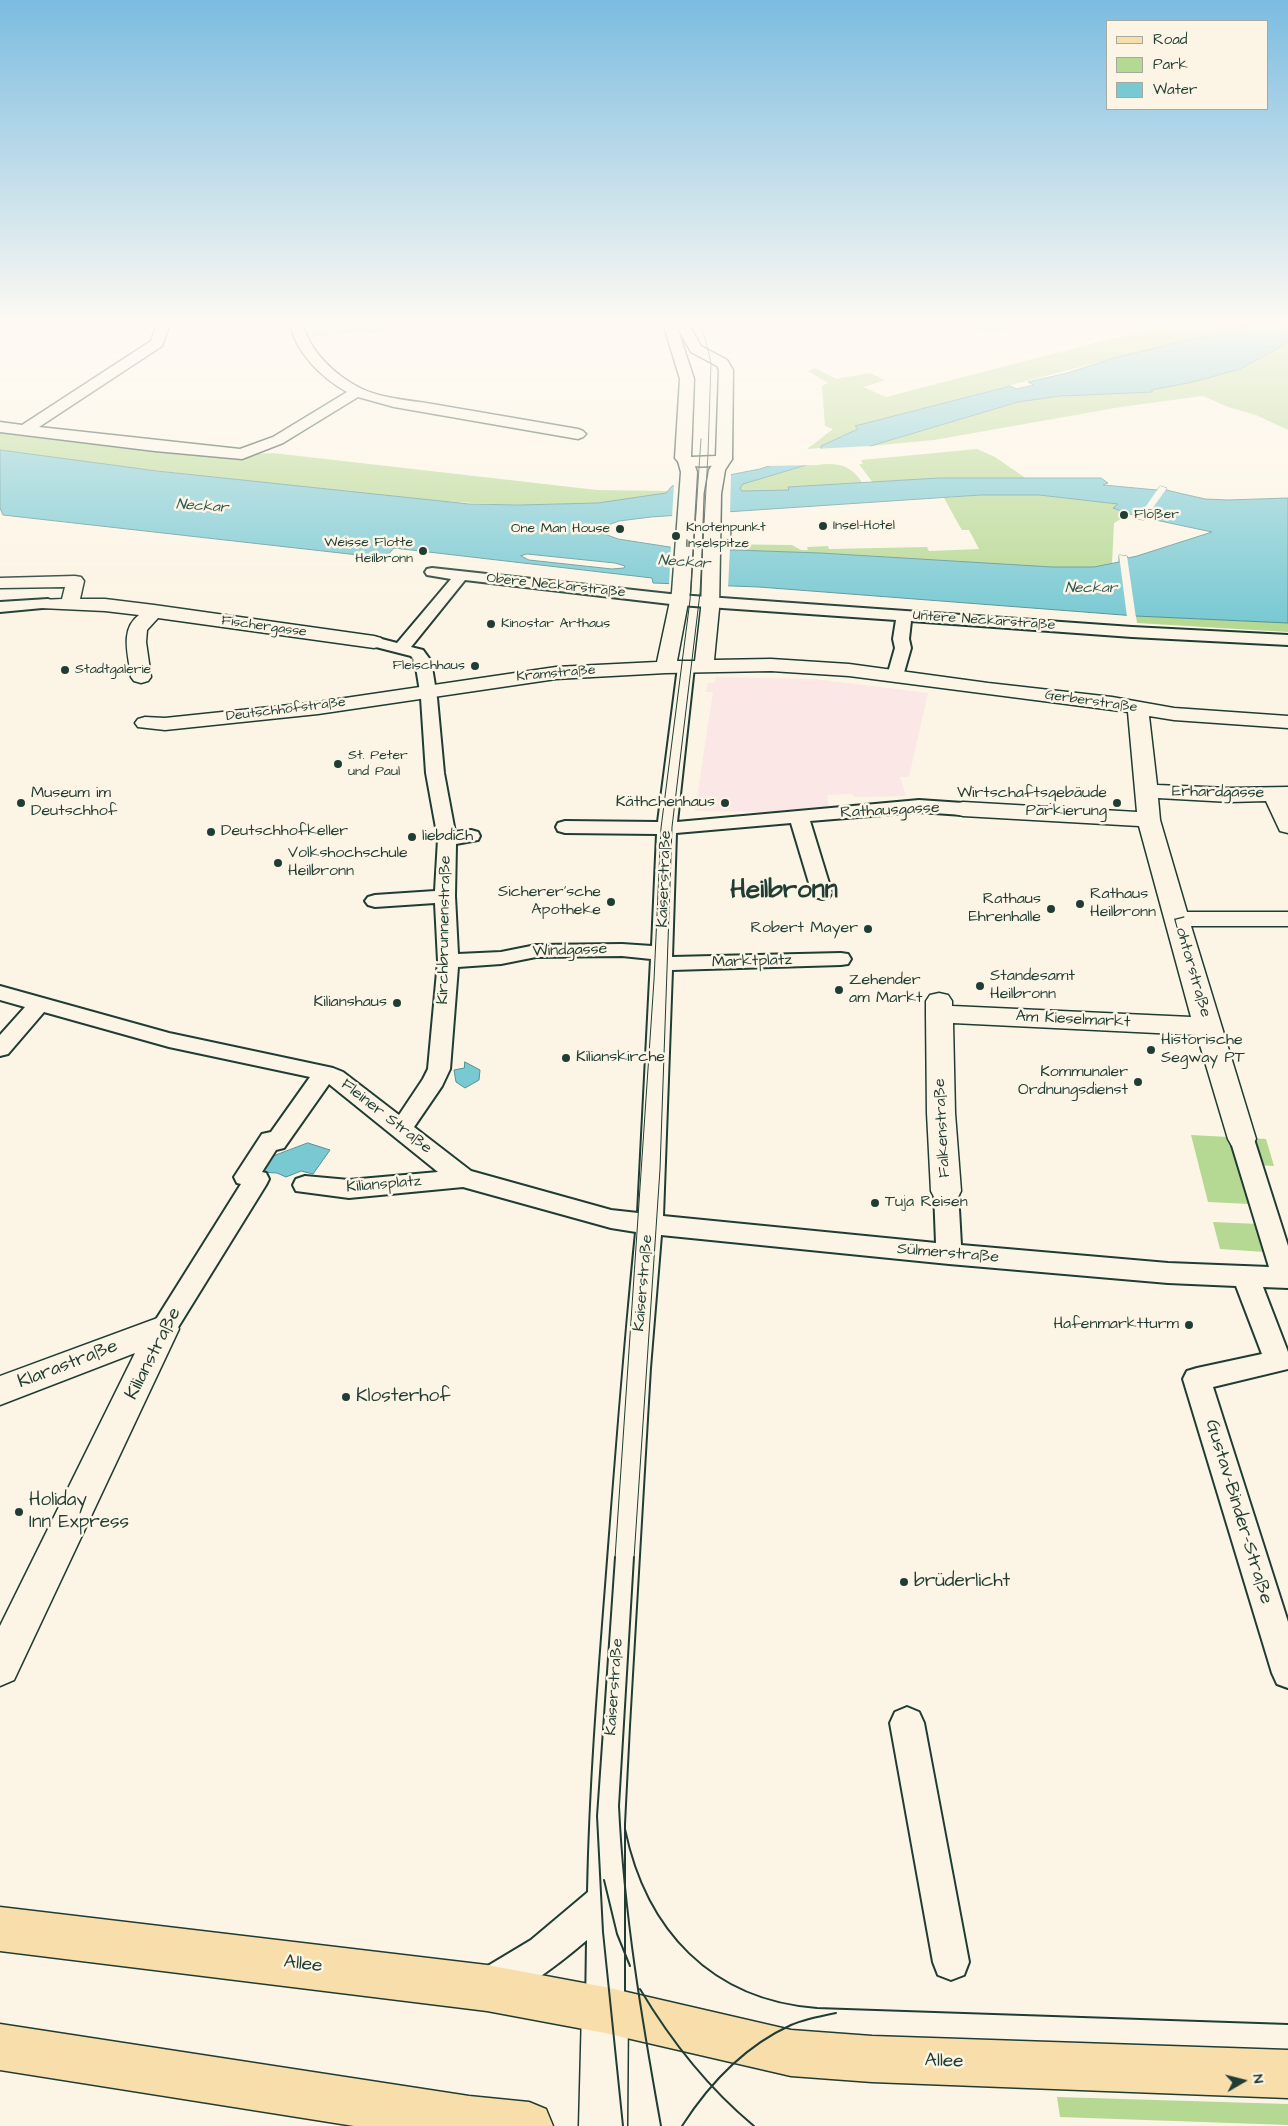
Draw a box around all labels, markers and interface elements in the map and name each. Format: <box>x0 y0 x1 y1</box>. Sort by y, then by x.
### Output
legend <box>1106 20 1268 110</box>
text: Road <box>1153 29 1187 50</box>
text: Park <box>1153 54 1188 75</box>
text: Water <box>1153 79 1197 100</box>
water label: Neckar <box>175 496 229 518</box>
place label: Flößer <box>1134 507 1179 523</box>
marker: Flößer <box>1118 509 1130 521</box>
place label: Insel-Hotel <box>833 518 895 534</box>
place label: Knotenpunkt Inselspitze <box>686 520 766 552</box>
marker: Insel-Hotel <box>817 520 829 532</box>
place label: One Man House <box>511 521 610 537</box>
marker: One Man House <box>614 523 626 535</box>
marker: Knotenpunkt Inselspitze <box>670 530 682 542</box>
place label: Weisse Flotte Heilbronn <box>324 535 413 568</box>
marker: Weisse Flotte Heilbronn <box>417 545 429 557</box>
water label: Neckar <box>657 552 711 574</box>
street label: Obere Neckarstraße <box>486 570 626 602</box>
water label: Neckar <box>1065 580 1117 598</box>
street label: Untere Neckarstraße <box>912 608 1056 634</box>
street label: Fischergasse <box>220 613 308 641</box>
place label: Kinostar Arthaus <box>501 616 610 632</box>
marker: Kinostar Arthaus <box>485 618 497 630</box>
place label: Fleischhaus <box>392 658 465 674</box>
marker: Fleischhaus <box>469 660 481 672</box>
place label: Stadtgalerie <box>75 662 151 678</box>
street label: Kramstraße <box>516 662 596 686</box>
marker: Stadtgalerie <box>59 664 71 676</box>
street label: Gerberstraße <box>1044 687 1138 717</box>
street label: Deutschhofstraße <box>225 694 347 726</box>
place label: St. Peter und Paul <box>348 748 408 780</box>
marker: St. Peter und Paul <box>332 758 344 770</box>
street label: Erhardgasse <box>1172 783 1264 803</box>
place label: Museum im Deutschhof <box>31 784 117 822</box>
place label: Wirtschaftsgebäude Parkierung <box>957 784 1107 822</box>
place label: Käthchenhaus <box>616 793 715 813</box>
marker: Museum im Deutschhof <box>15 797 27 809</box>
marker: Käthchenhaus <box>719 797 731 809</box>
marker: Wirtschaftsgebäude Parkierung <box>1111 797 1123 809</box>
street label: Rathausgasse <box>840 799 940 823</box>
place label: Deutschhofkeller <box>221 822 348 842</box>
marker: Deutschhofkeller <box>205 826 217 838</box>
place label: liebdich <box>422 827 473 847</box>
street label: Kaiserstraße <box>654 830 676 928</box>
marker: liebdich <box>406 831 418 843</box>
place label: Volkshochschule Heilbronn <box>288 844 408 882</box>
street label: Kirchbrunnenstraße <box>434 855 456 1005</box>
marker: Volkshochschule Heilbronn <box>272 857 284 869</box>
district label: Heilbronn <box>730 876 838 908</box>
place label: Sicherer'sche Apotheke <box>498 883 601 921</box>
place label: Rathaus Heilbronn <box>1090 885 1156 923</box>
place label: Rathaus Ehrenhalle <box>968 890 1041 928</box>
marker: Sicherer'sche Apotheke <box>605 896 617 908</box>
marker: Rathaus Heilbronn <box>1074 898 1086 910</box>
marker: Rathaus Ehrenhalle <box>1045 903 1057 915</box>
street label: Lohtorstraße <box>1167 914 1215 1020</box>
place label: Robert Mayer <box>751 919 858 939</box>
marker: Robert Mayer <box>862 923 874 935</box>
street label: Windgasse <box>532 940 608 962</box>
street label: Marktplatz <box>711 951 793 973</box>
place label: Standesamt Heilbronn <box>990 967 1075 1005</box>
place label: Zehender am Markt <box>849 971 922 1009</box>
marker: Standesamt Heilbronn <box>974 980 986 992</box>
marker: Zehender am Markt <box>833 984 845 996</box>
place label: Kilianshaus <box>314 993 387 1013</box>
marker: Kilianshaus <box>391 997 403 1009</box>
street label: Am Kieselmarkt <box>1015 1007 1131 1033</box>
place label: Historische Segway PT <box>1161 1031 1245 1069</box>
marker: Historische Segway PT <box>1145 1044 1157 1056</box>
place label: Kilianskirche <box>576 1048 665 1068</box>
marker: Kilianskirche <box>560 1052 572 1064</box>
place label: Kommunaler Ordnungsdienst <box>1018 1063 1128 1101</box>
street label: Fleiner Straße <box>337 1075 435 1159</box>
marker: Kommunaler Ordnungsdienst <box>1132 1076 1144 1088</box>
street label: Falkenstraße <box>931 1078 955 1178</box>
street label: Kiliansplatz <box>346 1172 422 1198</box>
place label: Tuja Reisen <box>885 1193 968 1213</box>
marker: Tuja Reisen <box>869 1197 881 1209</box>
street label: Kaiserstraße <box>630 1234 658 1332</box>
street label: Sülmerstraße <box>896 1240 1000 1268</box>
street label: Kilianstraße <box>121 1304 187 1404</box>
place label: Hafenmarktturm <box>1053 1315 1179 1335</box>
marker: Hafenmarktturm <box>1183 1319 1195 1331</box>
street label: Klarastraße <box>15 1335 121 1395</box>
place label: Klosterhof <box>356 1386 451 1408</box>
marker: Klosterhof <box>340 1391 352 1403</box>
street label: Gustav-Binder-Straße <box>1199 1417 1277 1607</box>
place label: Holiday Inn Express <box>29 1490 129 1534</box>
marker: Holiday Inn Express <box>13 1506 25 1518</box>
place label: brüderlicht <box>914 1571 1010 1593</box>
marker: brüderlicht <box>898 1576 910 1588</box>
street label: Kaiserstraße <box>602 1638 628 1736</box>
street label: Allee <box>282 1951 324 1979</box>
street label: Allee <box>924 2050 964 2074</box>
north arrow <box>1218 2056 1268 2106</box>
text: N <box>1247 2073 1268 2085</box>

